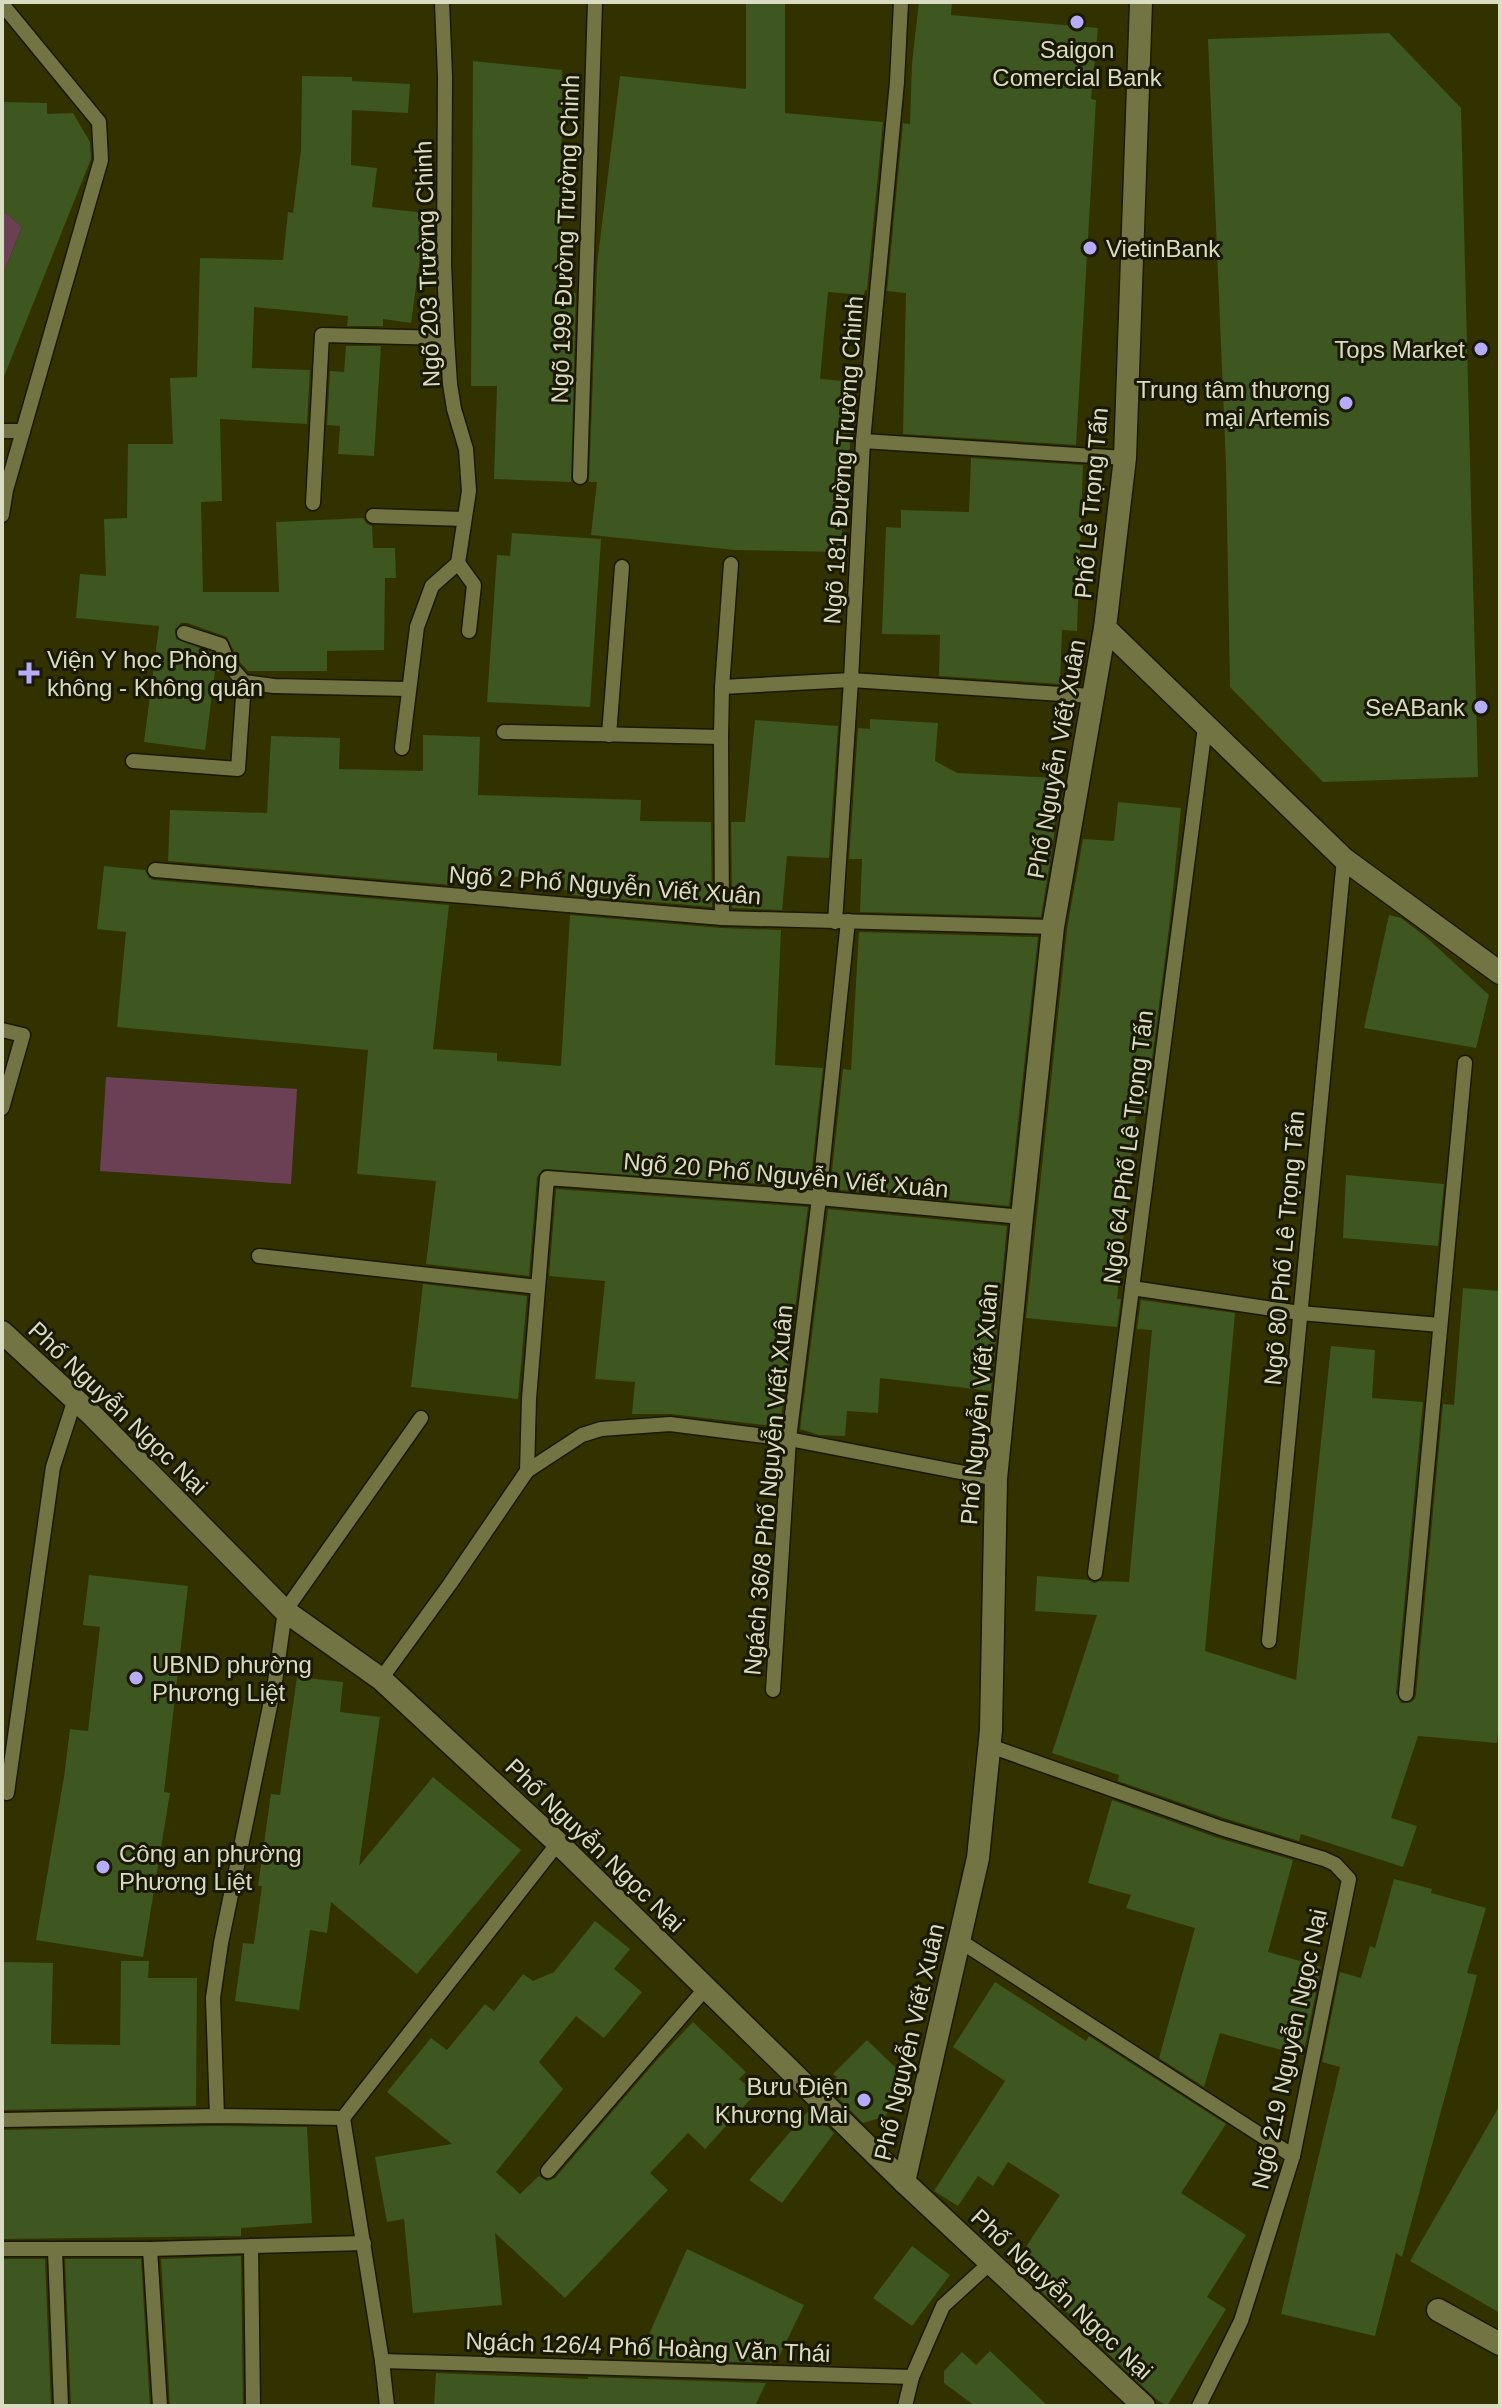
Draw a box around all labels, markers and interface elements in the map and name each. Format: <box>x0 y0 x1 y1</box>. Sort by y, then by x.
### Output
marker: Saigon Comercial Bank <box>1068 13 1086 31</box>
place label: Saigon Comercial Bank <box>992 36 1163 91</box>
street label: Ngõ 199 Đường Trường Chinh <box>546 74 584 404</box>
street label: Ngõ 203 Trường Chinh <box>409 140 445 388</box>
place label: VietinBank <box>1106 235 1221 262</box>
marker: VietinBank <box>1081 239 1099 257</box>
street label: Ngõ 181 Đường Trường Chinh <box>818 295 868 625</box>
place label: Tops Market <box>1334 336 1465 363</box>
marker: Tops Market <box>1472 340 1490 358</box>
place label: Trung tâm thương mại Artemis <box>1136 376 1330 431</box>
marker: Trung tâm thương mại Artemis <box>1337 394 1355 412</box>
street label: Phố Lê Trọng Tấn <box>1069 406 1113 600</box>
street label: Phố Nguyễn Viết Xuân <box>1022 637 1090 881</box>
place label: Viện Y học Phòng không - Không quân <box>47 646 263 701</box>
marker: Viện Y học Phòng không - Không quân <box>18 662 40 684</box>
place label: SeABank <box>1365 694 1466 721</box>
marker: SeABank <box>1472 698 1490 716</box>
street label: Ngõ 2 Phố Nguyễn Viết Xuân <box>448 861 762 909</box>
street label: Ngõ 64 Phố Lê Trọng Tấn <box>1098 1008 1158 1286</box>
street label: Ngõ 80 Phố Lê Trọng Tấn <box>1259 1109 1309 1387</box>
street label: Ngõ 20 Phố Nguyễn Viết Xuân <box>622 1147 950 1203</box>
street label: Phố Nguyễn Viết Xuân <box>955 1282 1003 1526</box>
street label: Ngách 36/8 Phố Nguyễn Viết Xuân <box>738 1304 798 1676</box>
street label: Phố Nguyễn Ngọc Nại <box>23 1316 213 1500</box>
place label: UBND phường Phương Liệt <box>152 1651 312 1706</box>
marker: UBND phường Phương Liệt <box>127 1669 145 1687</box>
street label: Phố Nguyễn Ngọc Nại <box>500 1753 690 1937</box>
place label: Công an phường Phương Liệt <box>119 1840 302 1895</box>
marker: Công an phường Phương Liệt <box>94 1858 112 1876</box>
street label: Ngõ 219 Nguyễn Ngọc Nại <box>1246 1907 1332 2191</box>
street label: Phố Nguyễn Viết Xuân <box>869 1921 949 2163</box>
place label: Bưu Điện Khương Mai <box>715 2073 848 2128</box>
marker: Bưu Điện Khương Mai <box>855 2091 873 2109</box>
street label: Phố Nguyễn Ngọc Nại <box>966 2203 1158 2385</box>
street label: Ngách 126/4 Phố Hoàng Văn Thái <box>465 2327 831 2367</box>

